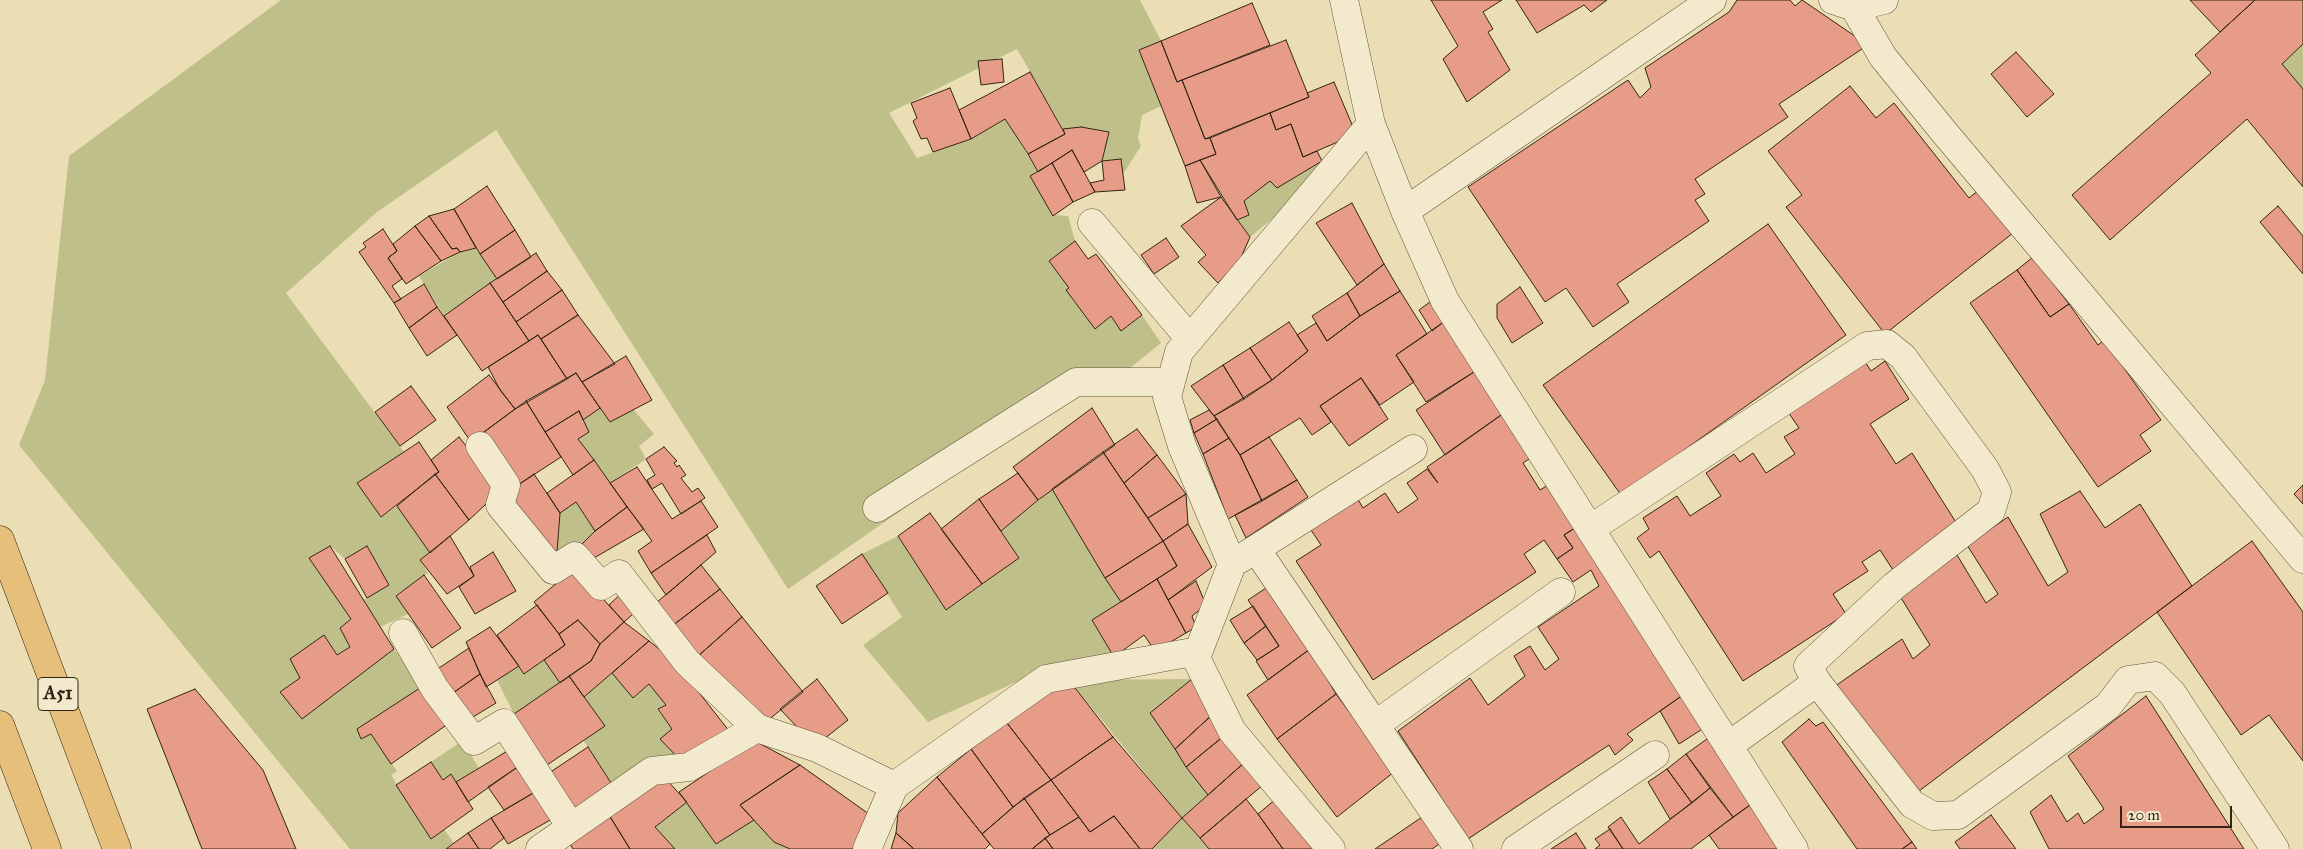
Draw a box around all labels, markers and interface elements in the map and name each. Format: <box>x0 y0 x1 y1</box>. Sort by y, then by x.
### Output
road number: A51 <box>38 678 78 711</box>
scale bar <box>2123 796 2236 828</box>
text: 20 m <box>2128 806 2160 824</box>

